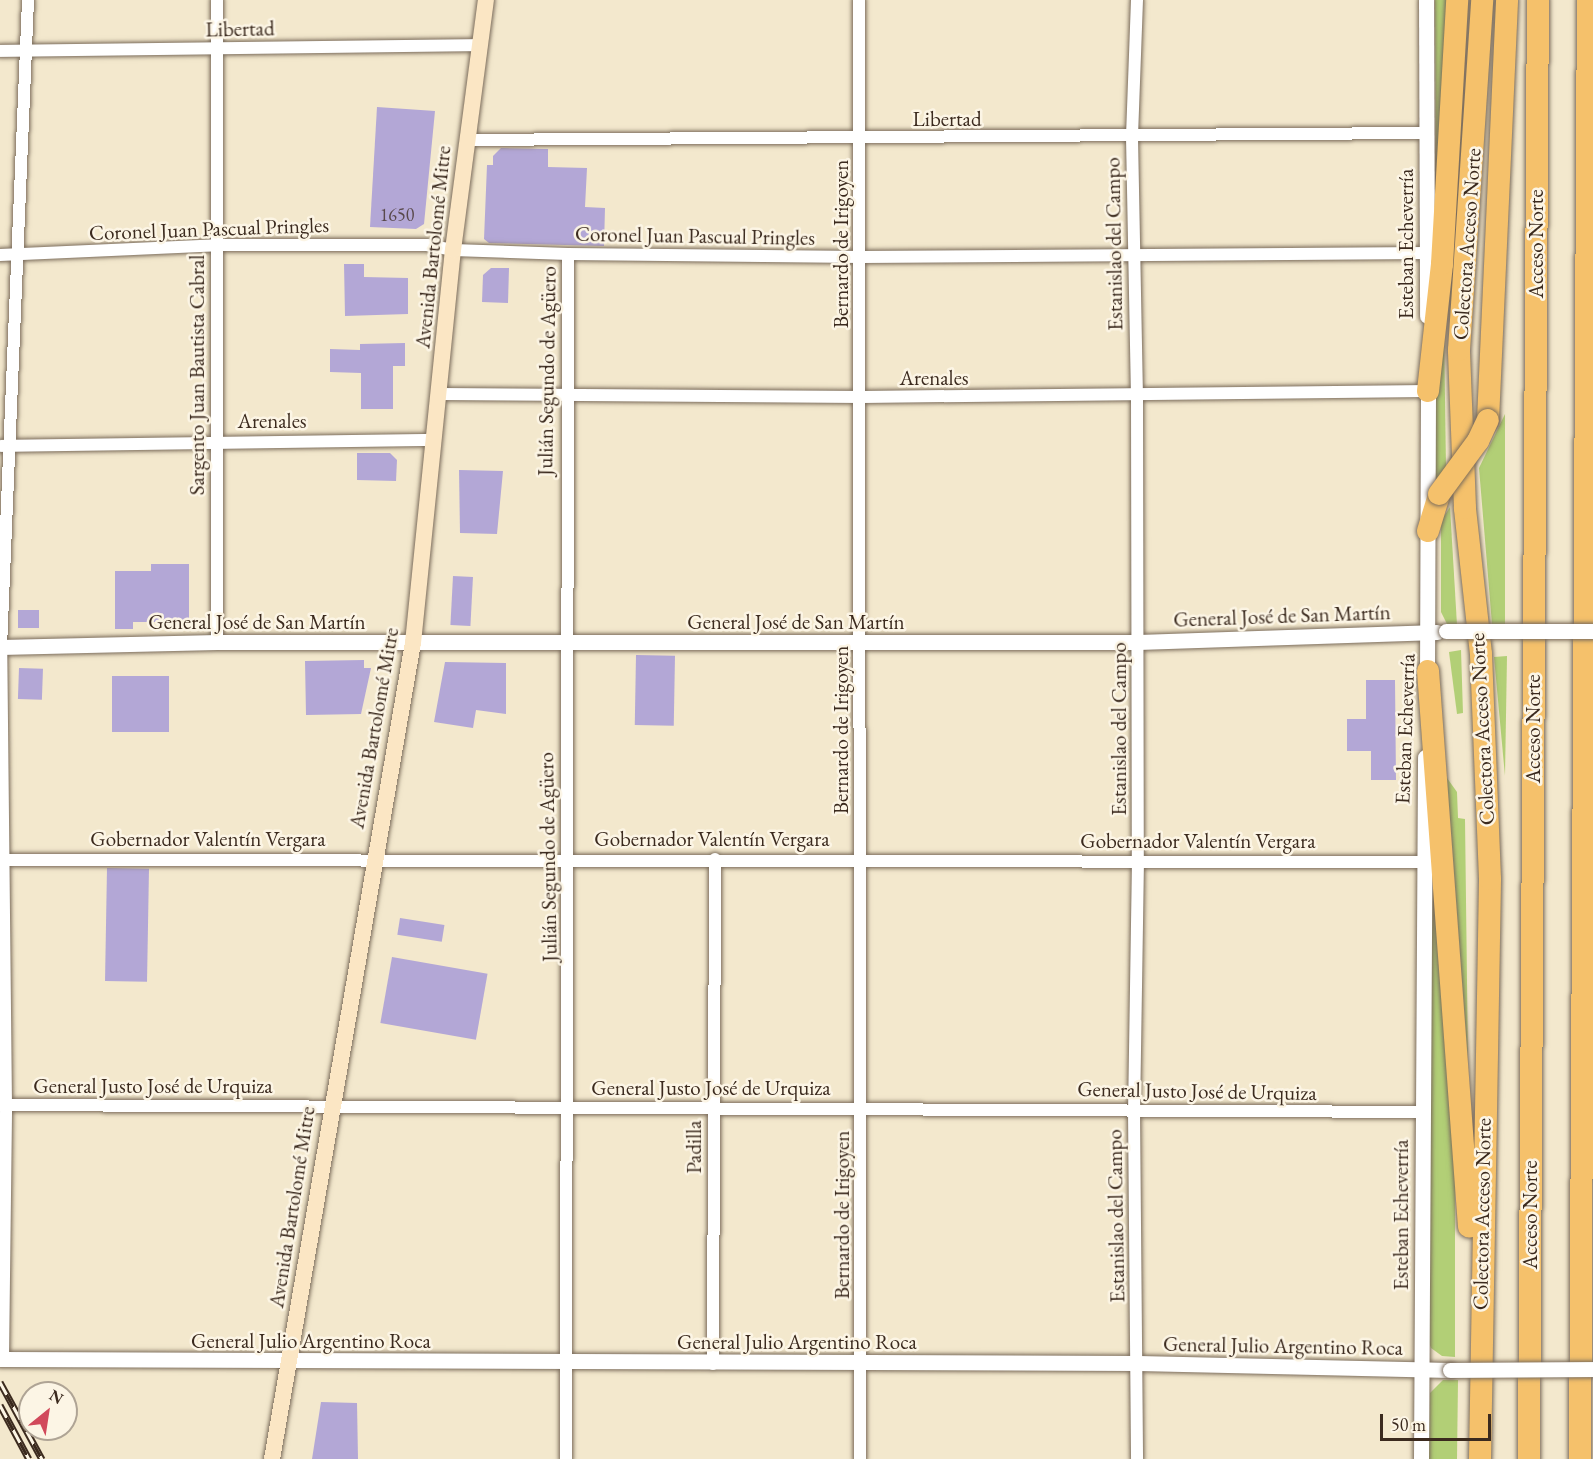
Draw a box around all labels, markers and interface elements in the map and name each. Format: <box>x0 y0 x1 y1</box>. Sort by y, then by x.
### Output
street label: Libertad <box>205 16 275 42</box>
street label: Libertad <box>912 106 982 132</box>
street label: Avenida Bartolomé Mitre <box>410 144 456 350</box>
street label: Colectora Acceso Norte <box>1448 147 1486 341</box>
street label: Estanislao del Campo <box>1100 157 1128 331</box>
street label: Bernardo de Irigoyen <box>828 160 854 328</box>
street label: Esteban Echeverría <box>1393 169 1419 319</box>
street label: Acceso Norte <box>1523 189 1549 299</box>
house number: 1650 <box>380 204 414 226</box>
street label: Coronel Juan Pascual Pringles <box>89 212 329 246</box>
street label: Coronel Juan Pascual Pringles <box>575 221 815 251</box>
street label: Sargento Juan Bautista Cabral <box>184 255 210 495</box>
street label: Julián Segundo de Agüero <box>533 266 561 476</box>
street label: Arenales <box>899 365 969 391</box>
street label: Arenales <box>237 408 307 434</box>
street label: General José de San Martín <box>1173 600 1391 632</box>
street label: General José de San Martín <box>148 609 366 635</box>
street label: General José de San Martín <box>687 609 905 635</box>
street label: Avenida Bartolomé Mitre <box>344 625 404 831</box>
street label: Colectora Acceso Norte <box>1464 632 1500 826</box>
street label: Estanislao del Campo <box>1106 642 1132 816</box>
street label: Bernardo de Irigoyen <box>828 646 854 814</box>
street label: Esteban Echeverría <box>1390 653 1420 805</box>
street label: Acceso Norte <box>1520 674 1546 784</box>
street label: Julián Segundo de Agüero <box>534 752 562 962</box>
street label: Gobernador Valentín Vergara <box>90 826 326 852</box>
street label: Gobernador Valentín Vergara <box>594 826 830 852</box>
street label: Gobernador Valentín Vergara <box>1080 828 1316 854</box>
street label: General Justo José de Urquiza <box>33 1073 273 1099</box>
street label: General Justo José de Urquiza <box>591 1075 831 1101</box>
street label: General Justo José de Urquiza <box>1077 1076 1317 1106</box>
street label: Avenida Bartolomé Mitre <box>264 1104 320 1310</box>
street label: Colectora Acceso Norte <box>1468 1118 1496 1310</box>
street label: Padilla <box>681 1120 707 1174</box>
street label: Estanislao del Campo <box>1102 1129 1130 1303</box>
street label: Bernardo de Irigoyen <box>829 1131 855 1299</box>
street label: Esteban Echeverría <box>1388 1140 1414 1290</box>
street label: Acceso Norte <box>1517 1160 1543 1270</box>
street label: General Julio Argentino Roca <box>191 1328 431 1354</box>
street label: General Julio Argentino Roca <box>677 1329 917 1355</box>
street label: General Julio Argentino Roca <box>1163 1331 1403 1361</box>
north arrow <box>18 1381 78 1441</box>
text: N <box>45 1384 67 1409</box>
scale bar <box>1383 1402 1494 1440</box>
text: 50 m <box>1391 1413 1426 1436</box>

